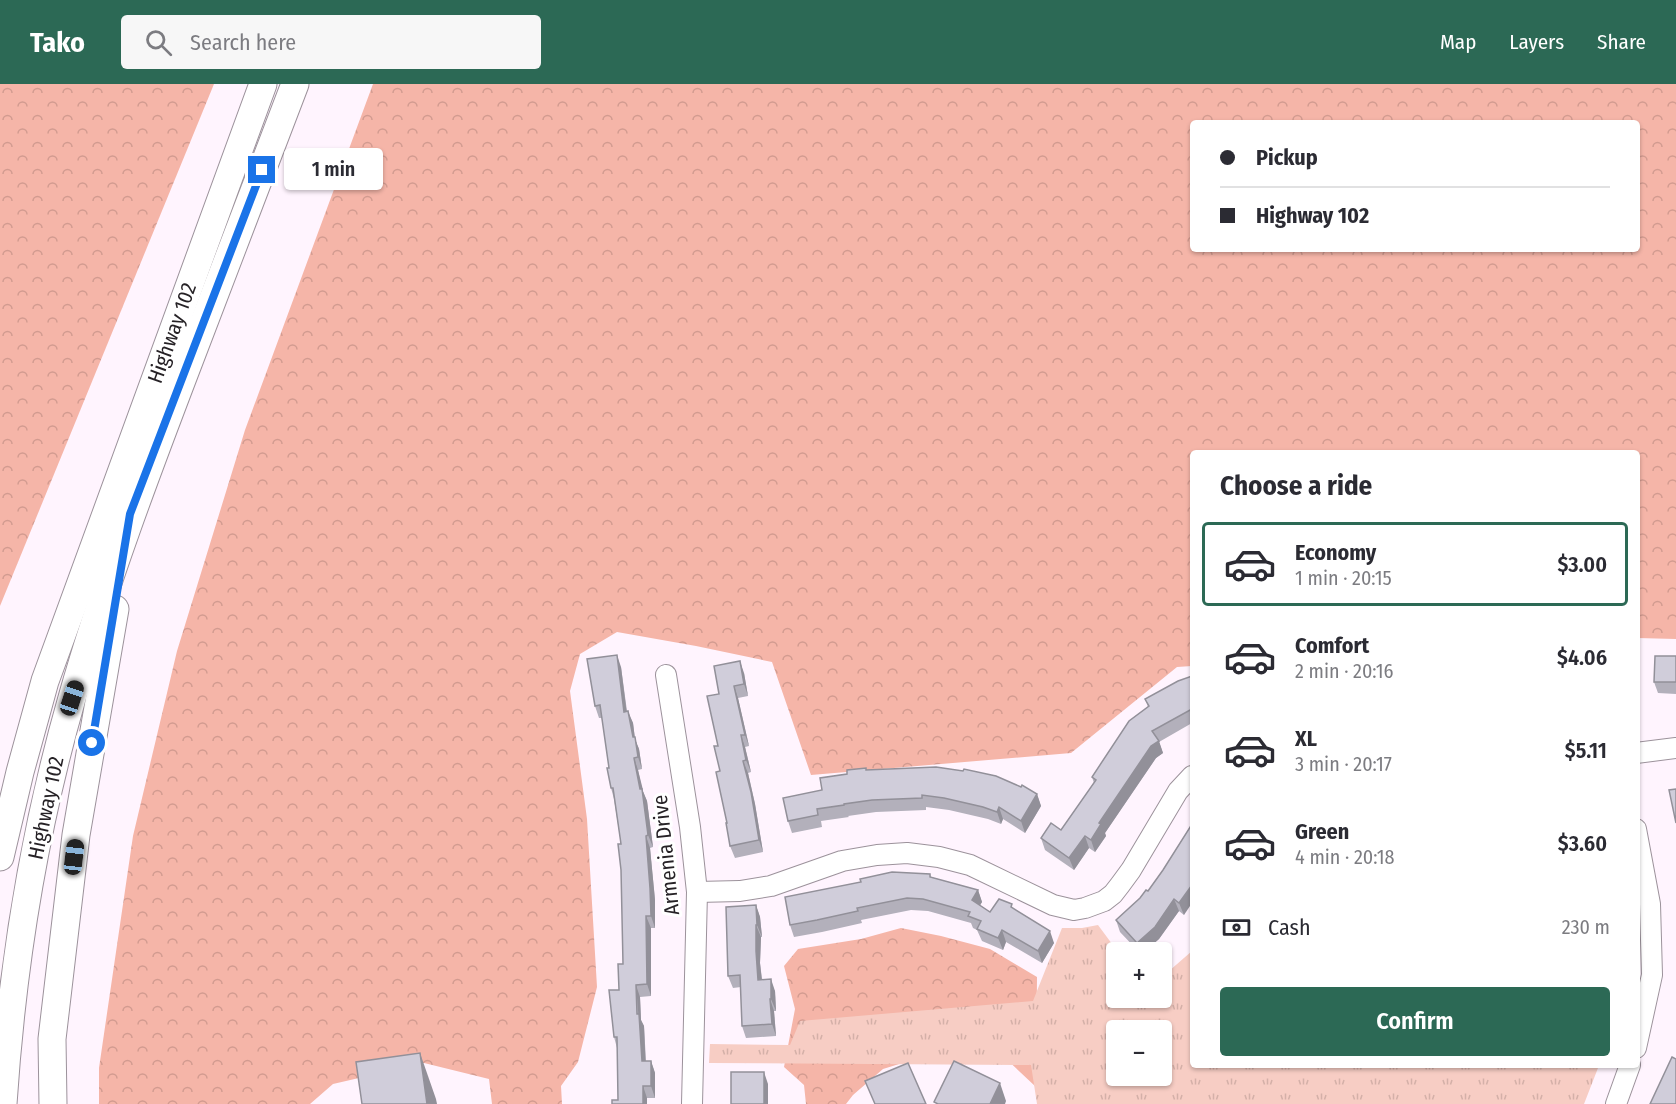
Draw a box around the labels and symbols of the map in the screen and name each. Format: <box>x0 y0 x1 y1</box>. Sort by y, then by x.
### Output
callout: 1 min <box>283 149 382 191</box>
route end <box>248 156 275 183</box>
street label: Highway 102 <box>142 279 202 387</box>
car <box>58 678 86 718</box>
route start <box>78 729 105 756</box>
street label: Highway 102 <box>22 754 70 862</box>
street label: Armenia Drive <box>647 793 685 917</box>
car <box>63 838 85 876</box>

